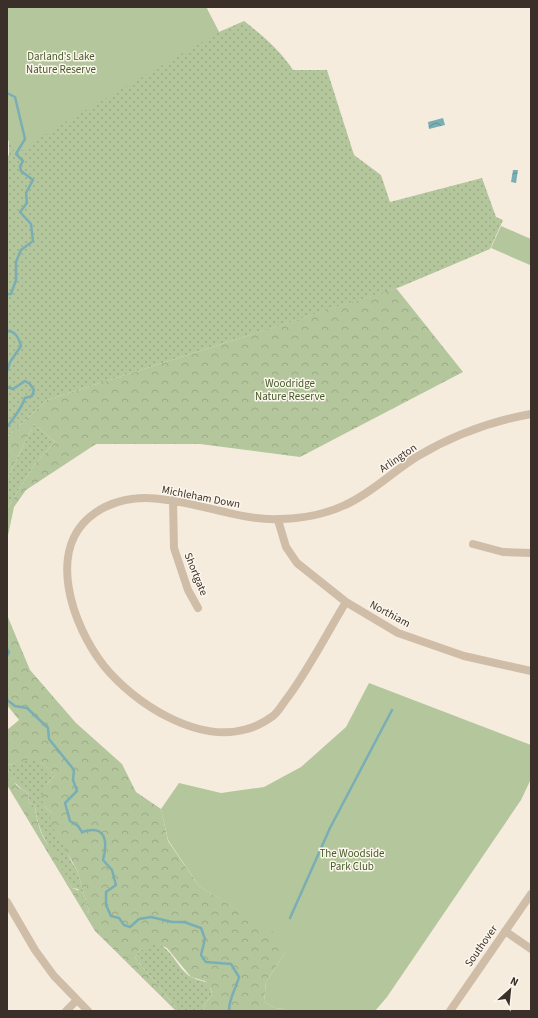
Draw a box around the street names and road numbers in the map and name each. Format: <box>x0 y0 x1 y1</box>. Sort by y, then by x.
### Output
street label: Arlington <box>376 440 420 476</box>
street label: Michleham Down <box>161 482 241 512</box>
street label: Shortgate <box>181 550 212 598</box>
street label: Northiam <box>367 597 413 631</box>
street label: Southover <box>461 922 501 970</box>

